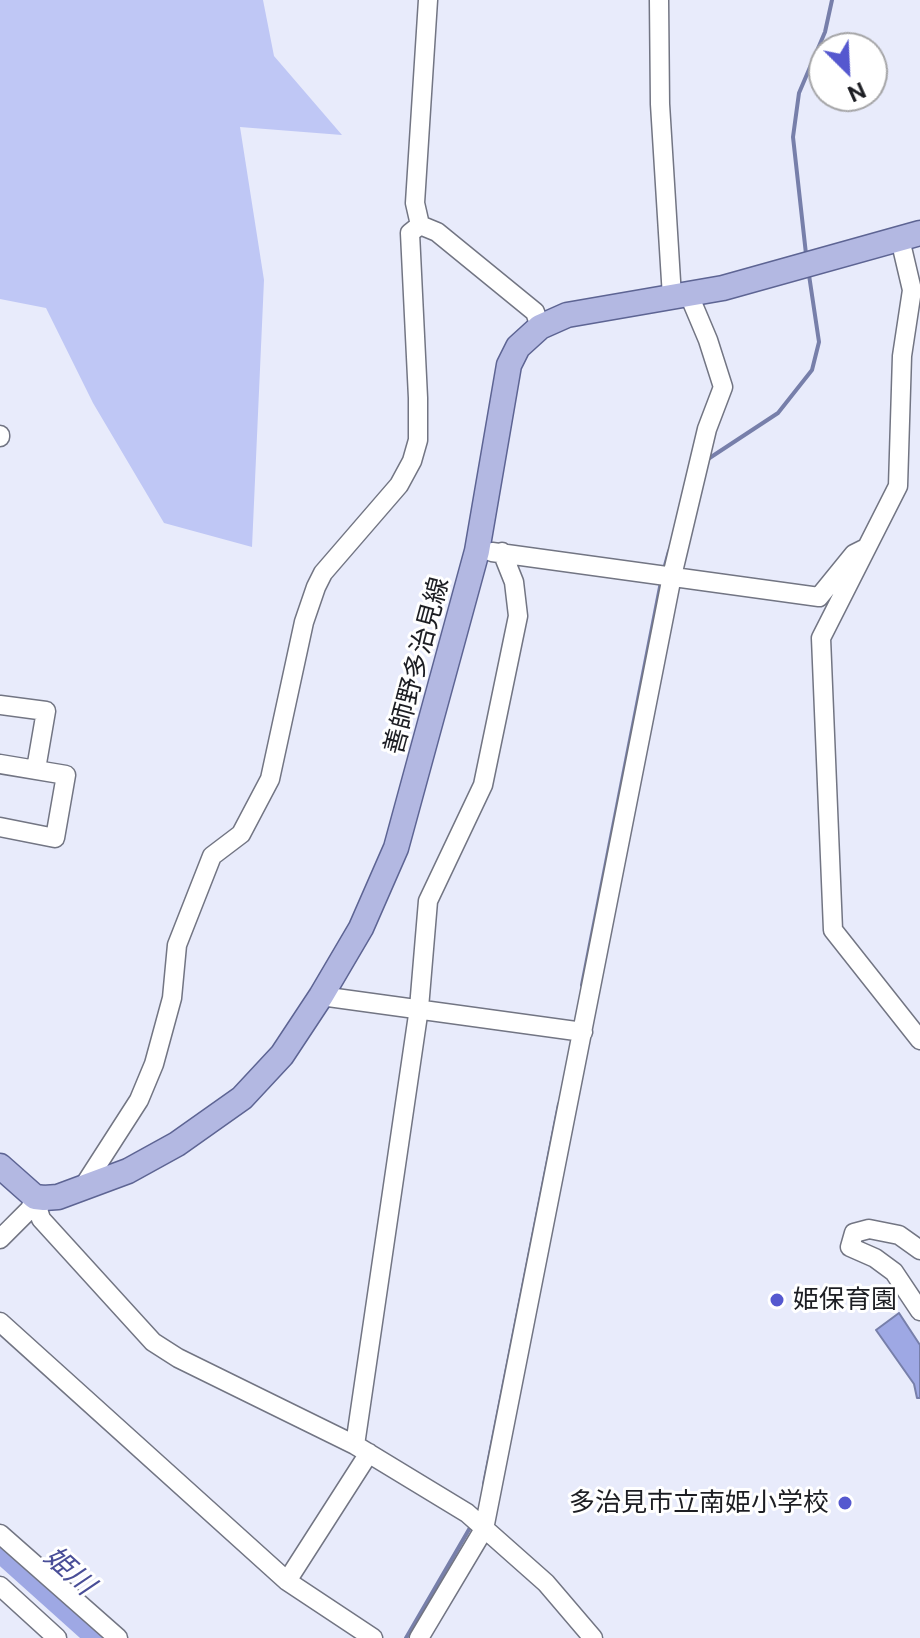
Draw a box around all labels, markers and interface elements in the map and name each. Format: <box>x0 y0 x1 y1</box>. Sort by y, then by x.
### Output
north arrow <box>808 32 888 112</box>
text: N <box>844 77 870 107</box>
street label: 善師野多治見線 <box>378 574 456 758</box>
place label: 姫保育園 <box>793 1284 897 1316</box>
marker: 姫保育園 <box>768 1291 786 1309</box>
place label: 多治見市立南姫小学校 <box>569 1487 829 1519</box>
marker: 多治見市立南姫小学校 <box>836 1494 854 1512</box>
water label: 姫川 <box>37 1540 101 1602</box>

